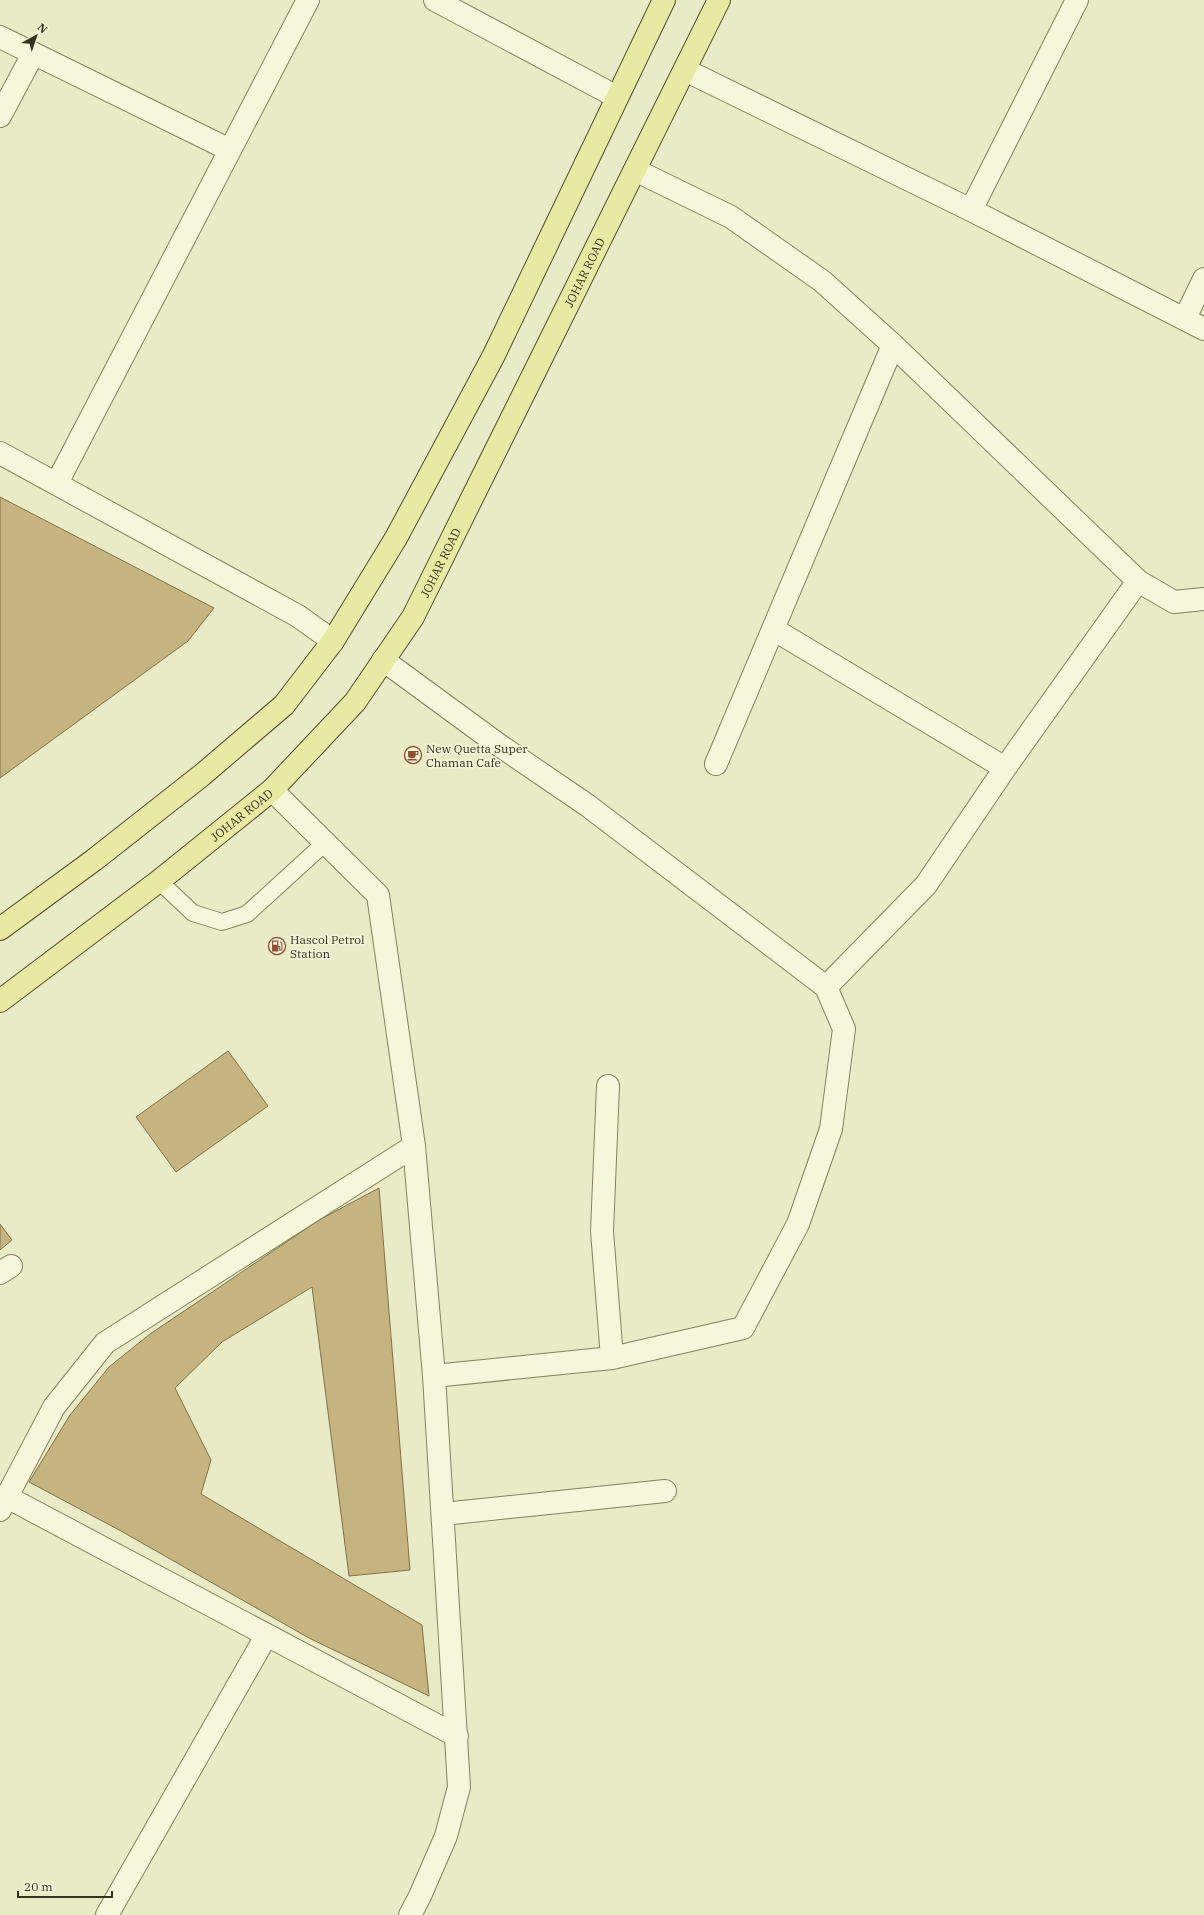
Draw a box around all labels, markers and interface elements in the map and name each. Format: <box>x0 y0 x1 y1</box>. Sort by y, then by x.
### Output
north arrow <box>16 16 56 56</box>
text: N <box>35 20 50 37</box>
street label: JOHAR ROAD <box>560 235 608 309</box>
street label: JOHAR ROAD <box>417 525 464 600</box>
place label: New Quetta Super Chaman Cafe <box>426 741 528 770</box>
cafe icon: New Quetta Super Chaman Cafe <box>403 745 423 765</box>
street label: JOHAR ROAD <box>207 785 276 844</box>
place label: Hascol Petrol Station <box>290 932 365 961</box>
fuel station icon: Hascol Petrol Station <box>267 936 287 956</box>
scale bar <box>18 1873 112 1899</box>
text: 20 m <box>24 1879 53 1894</box>

